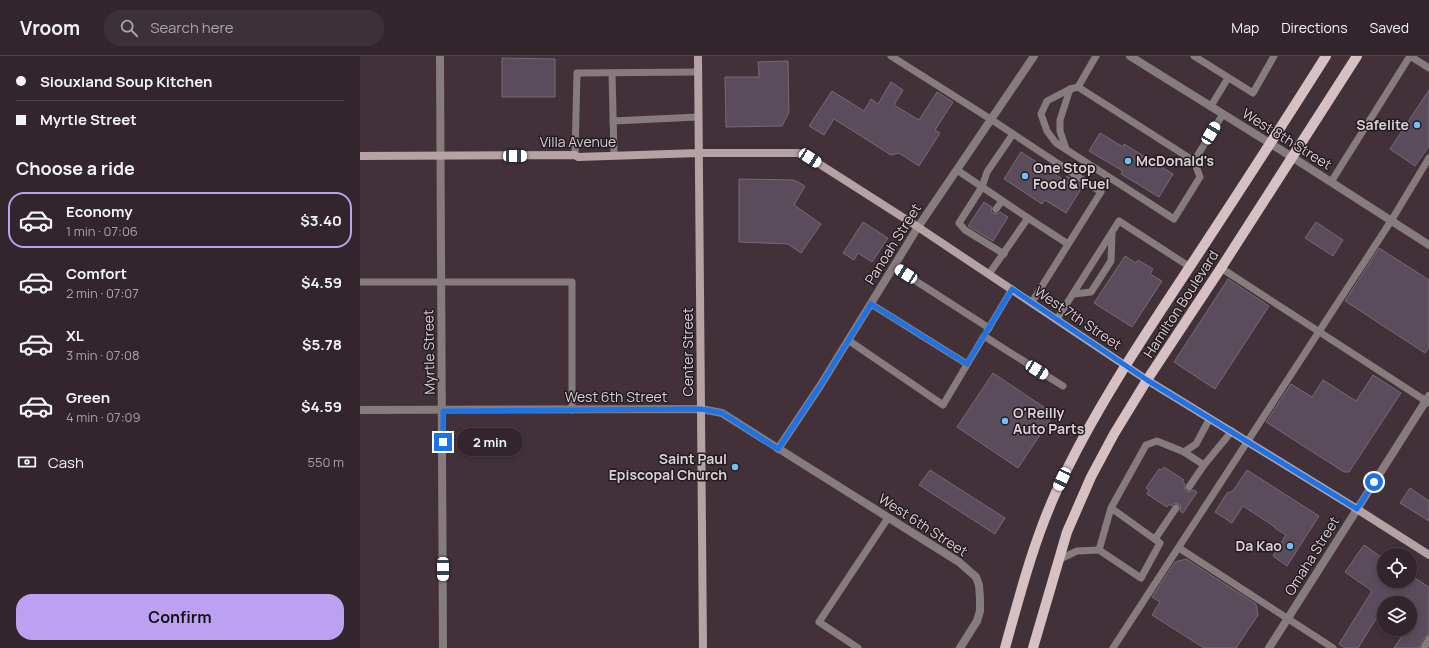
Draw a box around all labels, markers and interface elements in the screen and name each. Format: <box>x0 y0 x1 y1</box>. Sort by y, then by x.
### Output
search box <box>104 10 384 46</box>
text: Vroom <box>20 15 80 41</box>
icon: search <box>118 17 140 39</box>
text: Search here <box>150 17 234 38</box>
text: Map <box>1231 18 1259 37</box>
text: Directions <box>1281 18 1348 37</box>
text: Saved <box>1370 18 1409 37</box>
text: Siouxland Soup Kitchen <box>40 71 212 92</box>
street label: West 8th Street <box>1239 103 1336 174</box>
text: Myrtle Street <box>40 109 137 130</box>
place label: Safelite <box>1356 115 1409 134</box>
car <box>1200 120 1222 146</box>
marker: Safelite <box>1412 120 1422 130</box>
street label: Villa Avenue <box>540 132 616 151</box>
car <box>797 146 823 170</box>
car <box>503 150 527 162</box>
place label: McDonald's <box>1136 151 1214 170</box>
text: Choose a ride <box>16 156 135 180</box>
marker: McDonald's <box>1123 156 1133 166</box>
place label: One Stop Food & Fuel <box>1033 158 1109 193</box>
marker: One Stop Food & Fuel <box>1020 171 1030 181</box>
street label: Panoah Street <box>860 199 925 288</box>
text: Economy <box>66 201 133 222</box>
icon: car <box>18 202 54 238</box>
text: $3.40 <box>300 210 342 231</box>
text: 1 min · 07:06 <box>66 222 138 240</box>
street label: Hamilton Boulevard <box>1139 246 1222 361</box>
car <box>893 262 919 286</box>
text: Comfort <box>66 263 127 284</box>
icon: car <box>18 264 54 300</box>
text: $4.59 <box>301 272 342 293</box>
street label: West 7th Street <box>1031 281 1126 354</box>
text: 2 min · 07:07 <box>66 284 139 302</box>
street label: Center Street <box>678 307 697 396</box>
street label: Myrtle Street <box>418 309 439 395</box>
text: XL <box>66 325 84 346</box>
icon: car <box>18 326 54 362</box>
text: $5.78 <box>302 334 342 355</box>
text: 3 min · 07:08 <box>66 346 140 364</box>
car <box>1024 359 1050 381</box>
text: Green <box>66 387 110 408</box>
street label: West 6th Street <box>565 387 668 406</box>
icon: car <box>18 388 54 424</box>
text: $4.59 <box>301 396 342 417</box>
place label: O'Reilly Auto Parts <box>1013 403 1085 438</box>
text: 4 min · 07:09 <box>66 408 141 426</box>
marker: O'Reilly Auto Parts <box>1000 416 1010 426</box>
callout: 2 min <box>457 428 523 456</box>
route end <box>434 433 452 451</box>
text: 2 min <box>473 433 507 451</box>
place label: Saint Paul Episcopal Church <box>609 449 727 484</box>
icon: cash <box>16 451 38 473</box>
text: Cash <box>48 452 84 473</box>
text: 550 m <box>307 453 344 471</box>
marker: Saint Paul Episcopal Church <box>730 462 740 472</box>
car <box>1051 466 1073 492</box>
route start <box>1365 473 1383 491</box>
street label: West 6th Street <box>875 489 972 561</box>
street label: Omaha Street <box>1280 512 1344 599</box>
place label: Da Kao <box>1236 536 1282 555</box>
marker: Da Kao <box>1285 541 1295 551</box>
map controls <box>1377 548 1417 636</box>
button: locate <box>1377 548 1417 588</box>
car <box>437 557 449 581</box>
button: Confirm <box>16 594 344 640</box>
button: layers <box>1377 596 1417 636</box>

